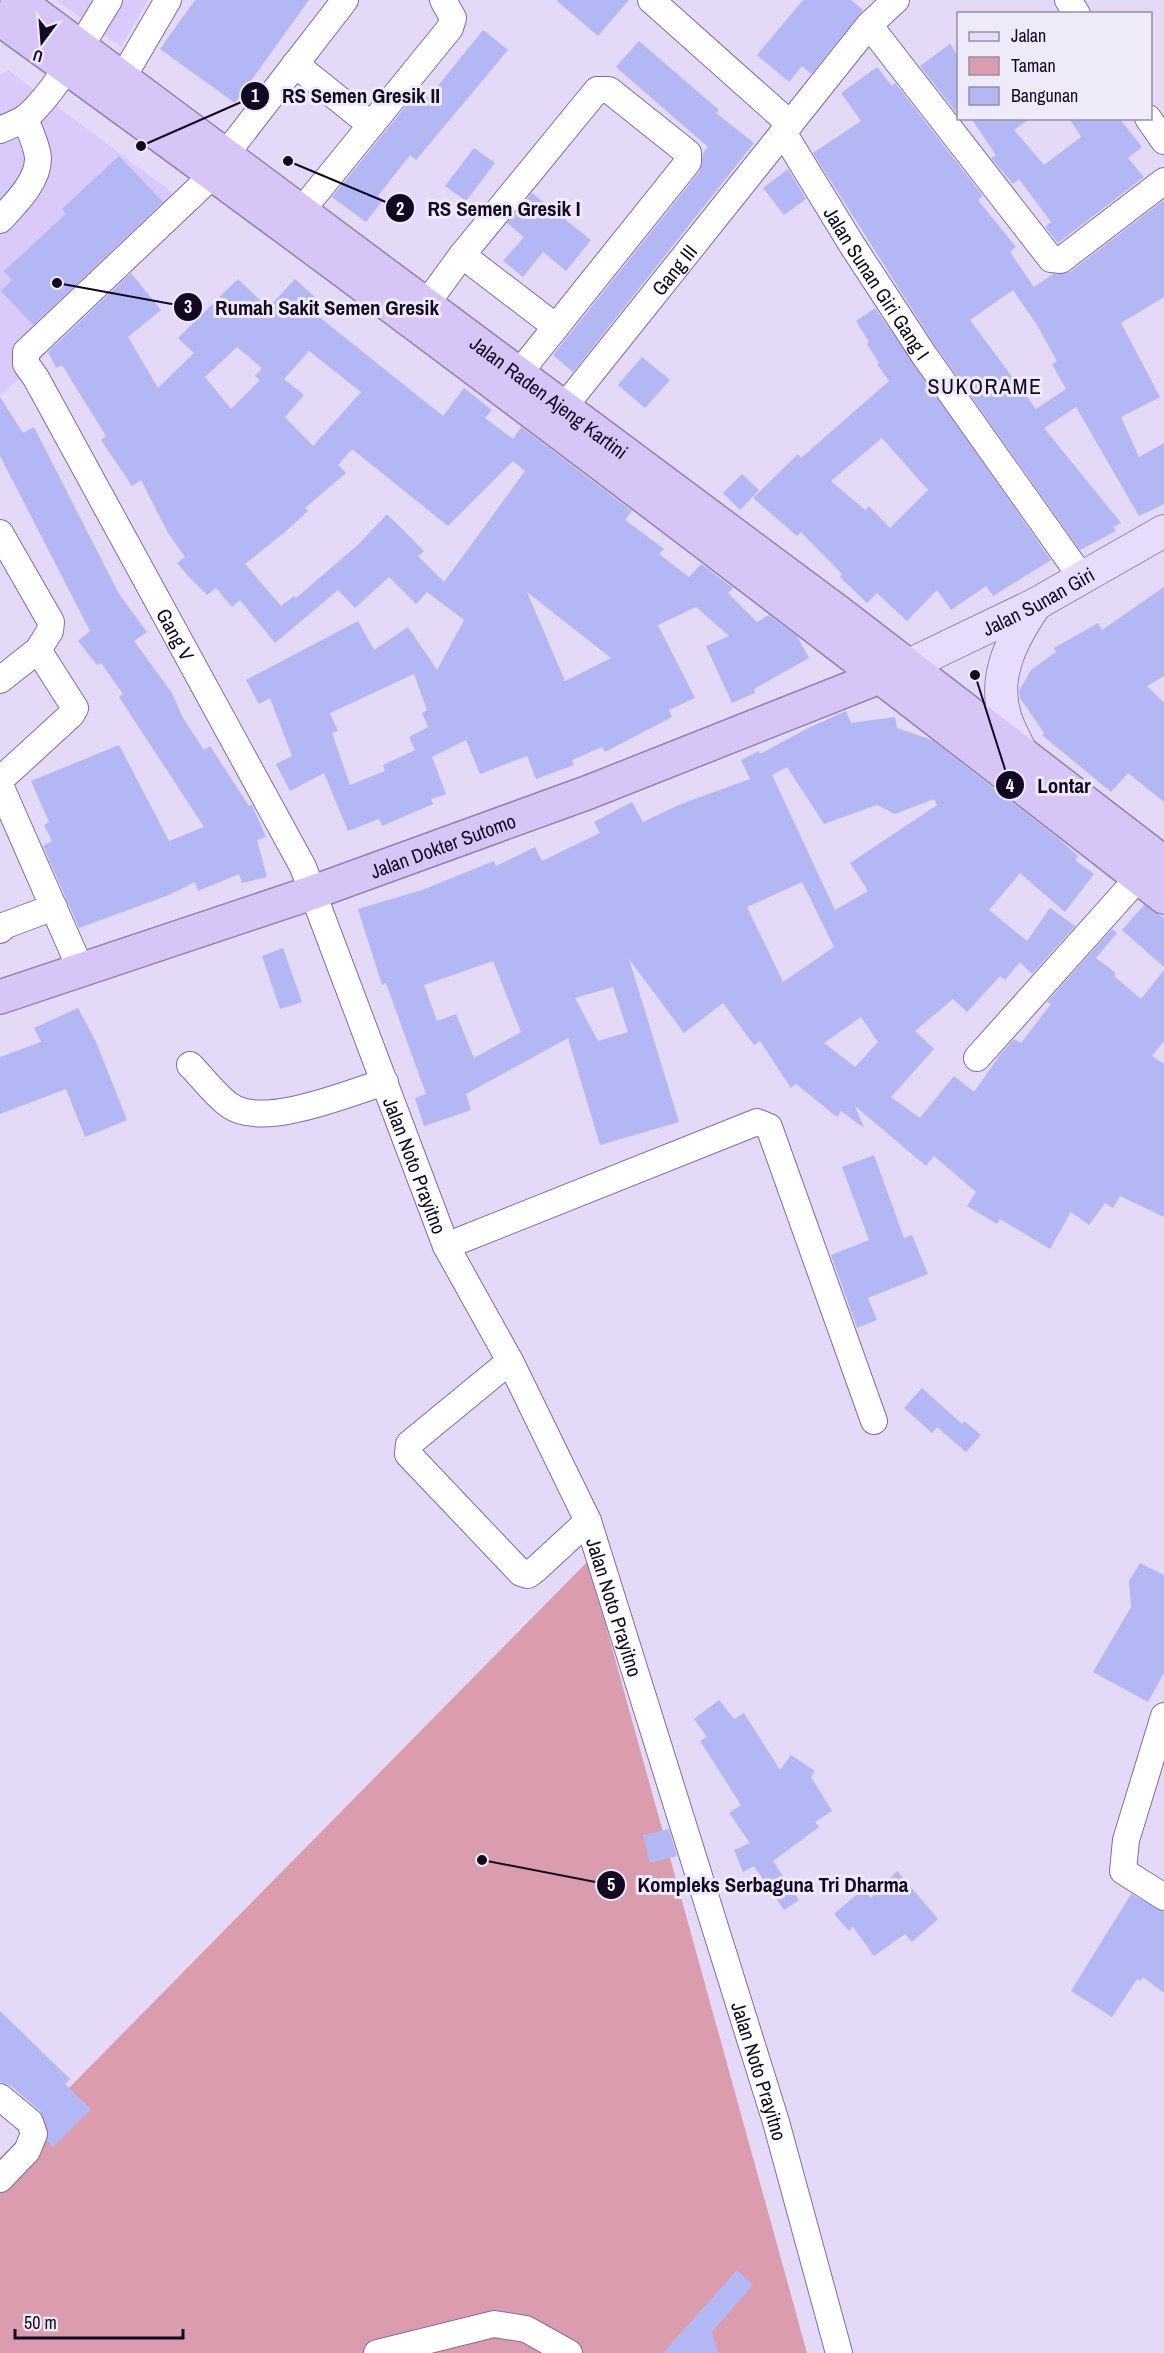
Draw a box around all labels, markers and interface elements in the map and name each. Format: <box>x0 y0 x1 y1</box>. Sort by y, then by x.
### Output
north arrow <box>12 12 72 72</box>
legend <box>957 12 1152 120</box>
text: Jalan <box>1011 23 1046 48</box>
text: U <box>30 45 45 68</box>
text: Taman <box>1011 53 1056 78</box>
callout: RS Semen Gresik II <box>240 77 451 116</box>
text: RS Semen Gresik II <box>282 81 440 110</box>
text: 1 <box>251 83 260 108</box>
text: Bangunan <box>1011 83 1078 108</box>
callout: RS Semen Gresik I <box>385 189 592 228</box>
text: RS Semen Gresik I <box>427 194 581 223</box>
text: 2 <box>396 196 404 221</box>
street label: Jalan Sunan Giri Gang I <box>818 201 937 365</box>
street label: Gang III <box>645 238 703 301</box>
callout: Rumah Sakit Semen Gresik <box>173 288 451 327</box>
text: Rumah Sakit Semen Gresik <box>215 293 439 322</box>
text: 3 <box>184 294 192 319</box>
street label: Jalan Raden Ajeng Kartini <box>465 329 634 465</box>
district label: SUKORAME <box>927 371 1043 401</box>
street label: Jalan Sunan Giri <box>977 560 1099 641</box>
street label: Gang V <box>151 603 201 665</box>
callout: Lontar <box>995 766 1103 805</box>
text: Lontar <box>1037 771 1091 800</box>
text: 4 <box>1006 773 1015 798</box>
street label: Jalan Dokter Sutomo <box>366 806 519 884</box>
street label: Jalan Noto Prayitno <box>377 1093 454 1237</box>
street label: Jalan Noto Prayitno <box>580 1534 649 1680</box>
callout: Kompleks Serbaguna Tri Dharma <box>596 1865 920 1904</box>
text: Kompleks Serbaguna Tri Dharma <box>638 1870 909 1899</box>
text: 5 <box>607 1872 615 1897</box>
street label: Jalan Noto Prayitno <box>726 1998 794 2143</box>
scale bar <box>15 2302 183 2340</box>
text: 50 m <box>24 2310 57 2335</box>

